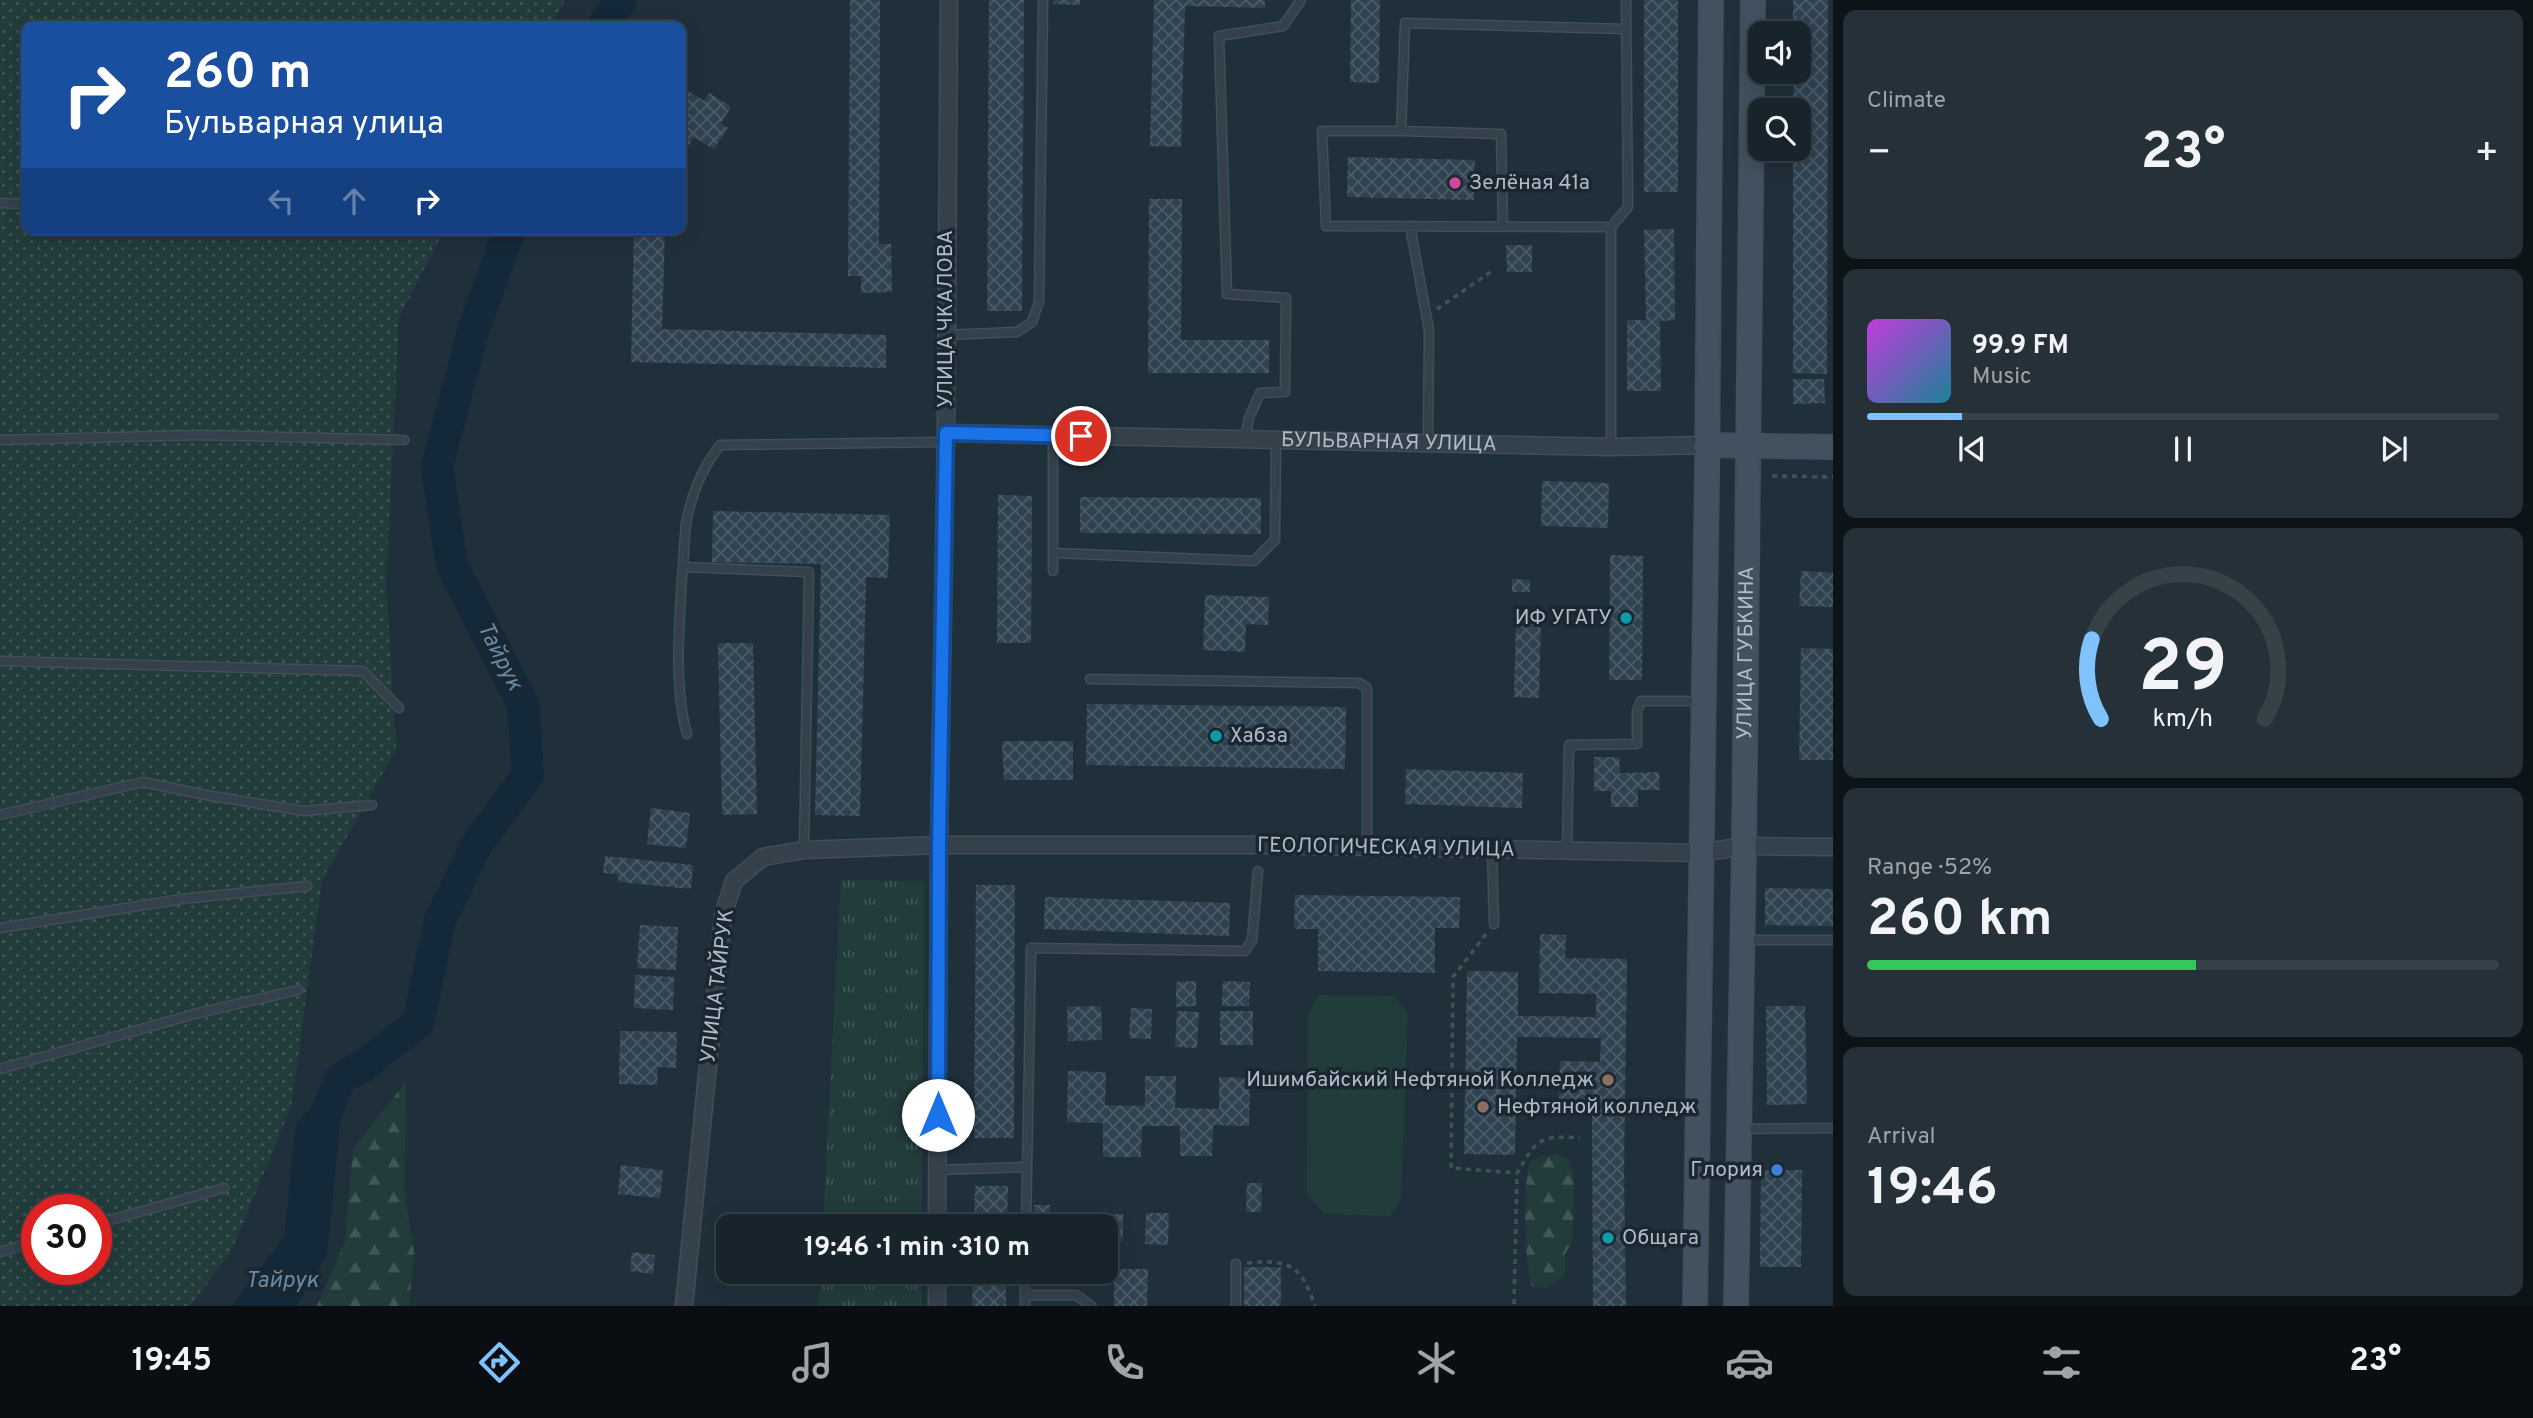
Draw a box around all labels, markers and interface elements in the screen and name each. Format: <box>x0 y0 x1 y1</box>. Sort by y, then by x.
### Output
map controls <box>1748 21 1811 161</box>
button: sound <box>1748 21 1811 84</box>
text: 260 m <box>164 44 311 106</box>
icon: right <box>49 49 140 140</box>
text: Climate <box>1867 87 1946 116</box>
button: search <box>1748 98 1811 161</box>
text: Бульварная улица <box>164 105 444 145</box>
text: 23° <box>2141 121 2225 187</box>
text: − <box>1867 130 1892 179</box>
text: + <box>2474 130 2499 179</box>
place label: Зелёная 41а <box>1469 170 1590 197</box>
marker: Зелёная 41а <box>1447 175 1463 191</box>
icon: left <box>262 182 300 220</box>
icon: ahead <box>335 182 373 220</box>
icon: right <box>408 182 446 220</box>
street label: УЛИЦА ЧКАЛОВА <box>933 230 960 408</box>
text: 99.9 FM <box>1972 330 2069 363</box>
text: Music <box>1972 363 2032 392</box>
pin <box>1051 406 1111 466</box>
icon: arrive <box>1062 417 1100 455</box>
street label: БУЛЬВАРНАЯ УЛИЦА <box>1281 427 1497 458</box>
icon: previous <box>1953 430 1991 468</box>
icon: pause <box>2164 430 2202 468</box>
icon: next <box>2375 430 2413 468</box>
street label: УЛИЦА ГУБКИНА <box>1732 566 1760 740</box>
place label: ИФ УГАТУ <box>1515 605 1612 632</box>
marker: ИФ УГАТУ <box>1618 610 1634 626</box>
water label: Тайрук <box>469 618 529 697</box>
text: 29 <box>2138 625 2228 717</box>
text: km/h <box>2153 704 2213 736</box>
place label: Хабза <box>1230 723 1288 750</box>
marker: Хабза <box>1208 728 1224 744</box>
street label: ГЕОЛОГИЧЕСКАЯ УЛИЦА <box>1257 832 1515 864</box>
text: Range · 52% <box>1867 854 1992 883</box>
text: 260 km <box>1867 888 2053 954</box>
street label: УЛИЦА ТАЙРУК <box>694 907 741 1065</box>
place label: Ишимбайский Нефтяной Колледж <box>1246 1067 1594 1094</box>
marker: Ишимбайский Нефтяной Колледж <box>1600 1072 1616 1088</box>
position arrow <box>901 1078 975 1152</box>
place label: Нефтяной колледж <box>1497 1094 1697 1121</box>
marker: Нефтяной колледж <box>1475 1099 1491 1115</box>
text: Arrival <box>1867 1123 1936 1152</box>
place label: Глория <box>1690 1157 1763 1184</box>
text: 19:46 <box>1867 1157 1998 1223</box>
marker: Глория <box>1769 1162 1785 1178</box>
speed limit sign: 30 <box>21 1194 112 1285</box>
place label: Общага <box>1622 1225 1699 1252</box>
marker: Общага <box>1600 1230 1616 1246</box>
text: 19:46 · 1 min · 310 m <box>804 1232 1030 1265</box>
water label: Тайрук <box>245 1267 320 1296</box>
icon: directions <box>475 1338 524 1387</box>
icon: music <box>788 1338 837 1387</box>
icon: phone <box>1100 1338 1149 1387</box>
icon: climate <box>1412 1338 1461 1387</box>
icon: car <box>1725 1338 1774 1387</box>
icon: filters <box>2037 1338 2086 1387</box>
text: 19:45 <box>132 1342 212 1382</box>
text: 23° <box>2349 1342 2401 1382</box>

